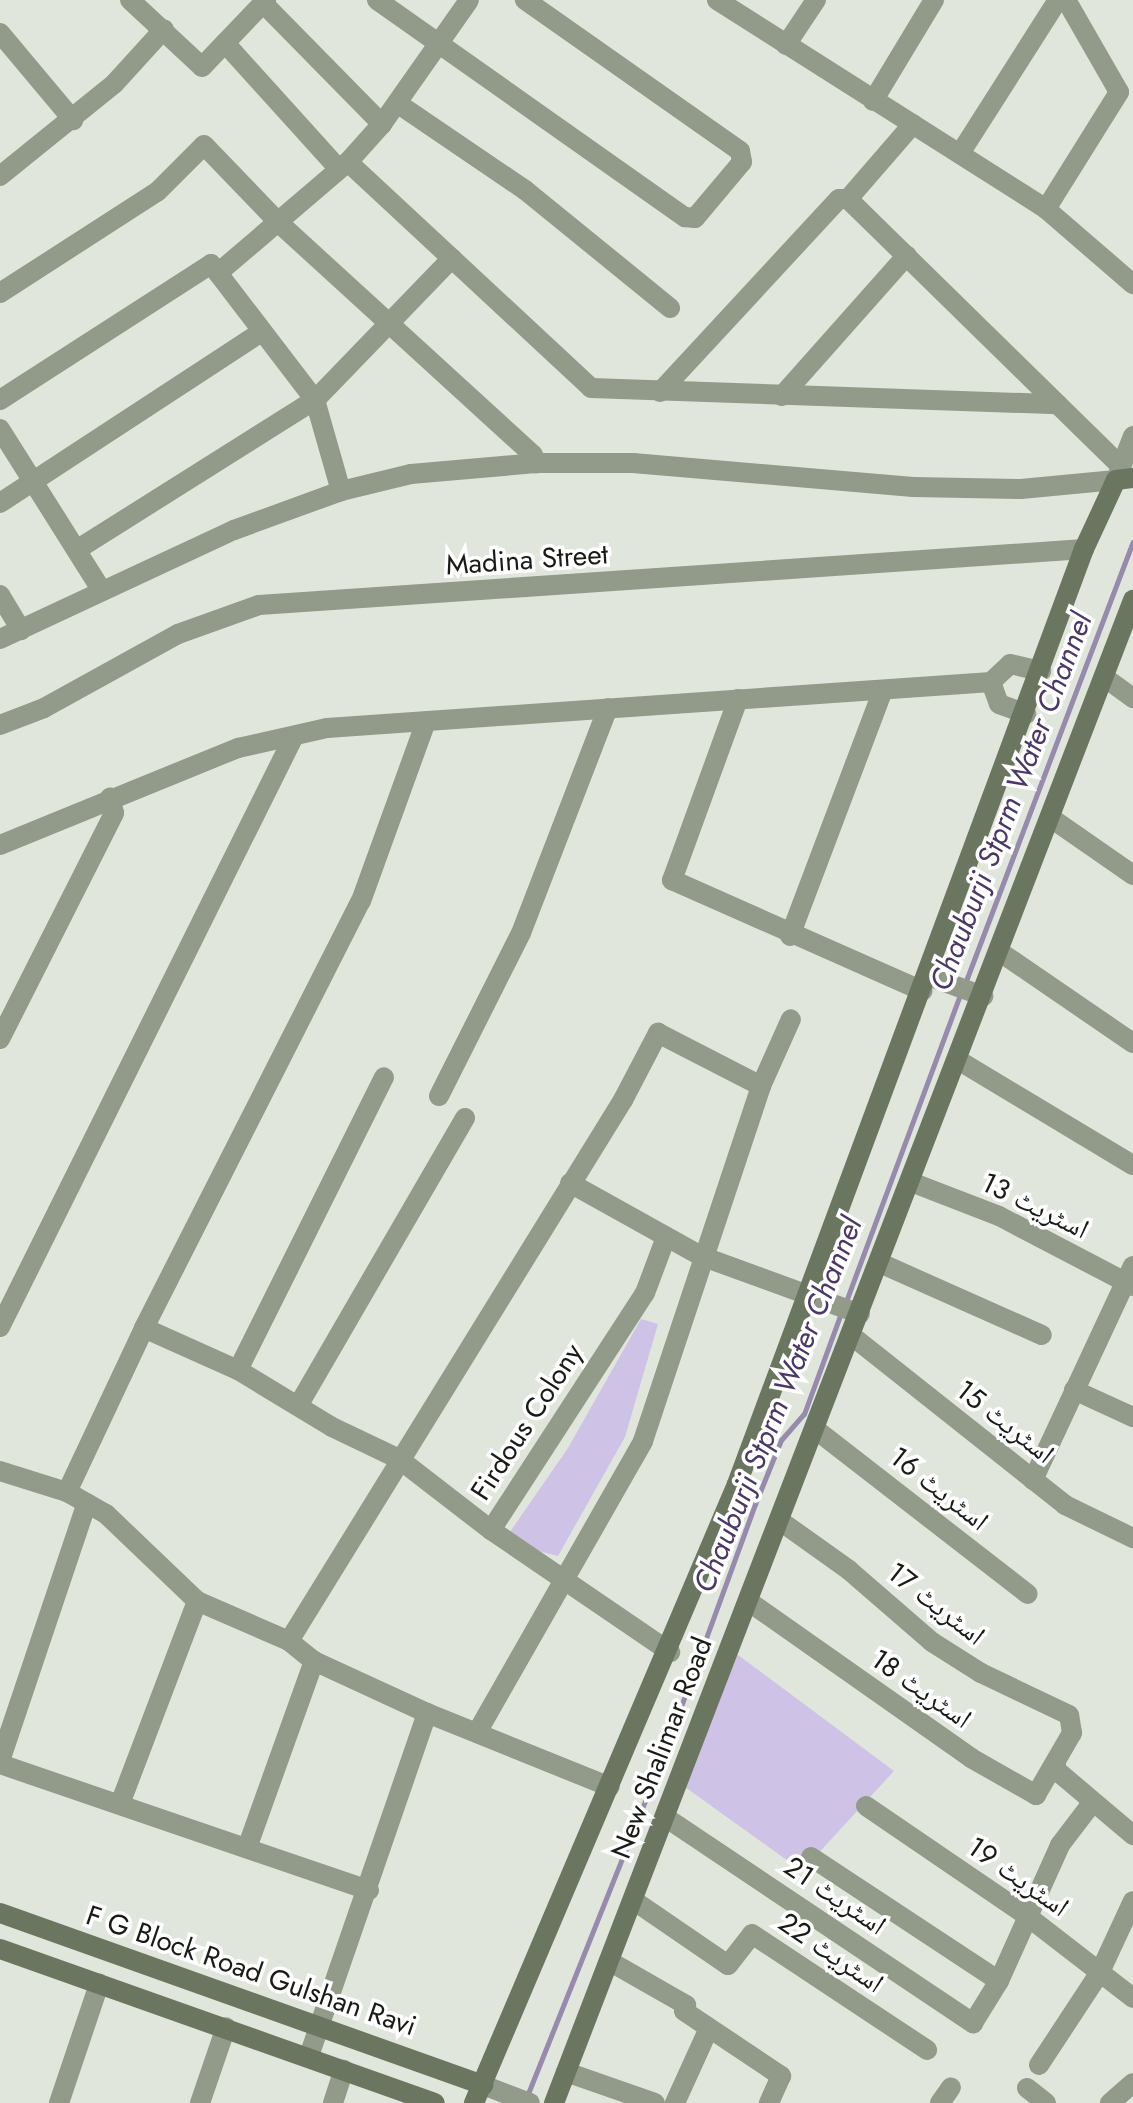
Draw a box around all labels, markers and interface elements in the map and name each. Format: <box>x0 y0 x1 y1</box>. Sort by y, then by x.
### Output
street label: Madina Street <box>445 538 609 582</box>
water label: Chauburji Stprm Water Channel <box>922 608 1100 996</box>
street label: اسٹریٹ 13 <box>976 1166 1094 1246</box>
water label: Chauburji Stprm Water Channel <box>686 1212 870 1598</box>
street label: Firdous Colony <box>464 1338 590 1506</box>
street label: اسٹریٹ 15 <box>949 1373 1061 1471</box>
street label: اسٹریٹ 16 <box>883 1440 995 1538</box>
street label: اسٹریٹ 17 <box>880 1555 992 1653</box>
street label: New Shalimar Road <box>604 1633 720 1863</box>
street label: اسٹریٹ 18 <box>864 1642 978 1736</box>
street label: اسٹریٹ 19 <box>961 1830 1075 1924</box>
street label: اسٹریٹ 21 <box>778 1850 892 1942</box>
street label: F G Block Road Gulshan Ravi <box>82 1899 420 2043</box>
street label: اسٹریٹ 22 <box>772 1906 890 2000</box>

